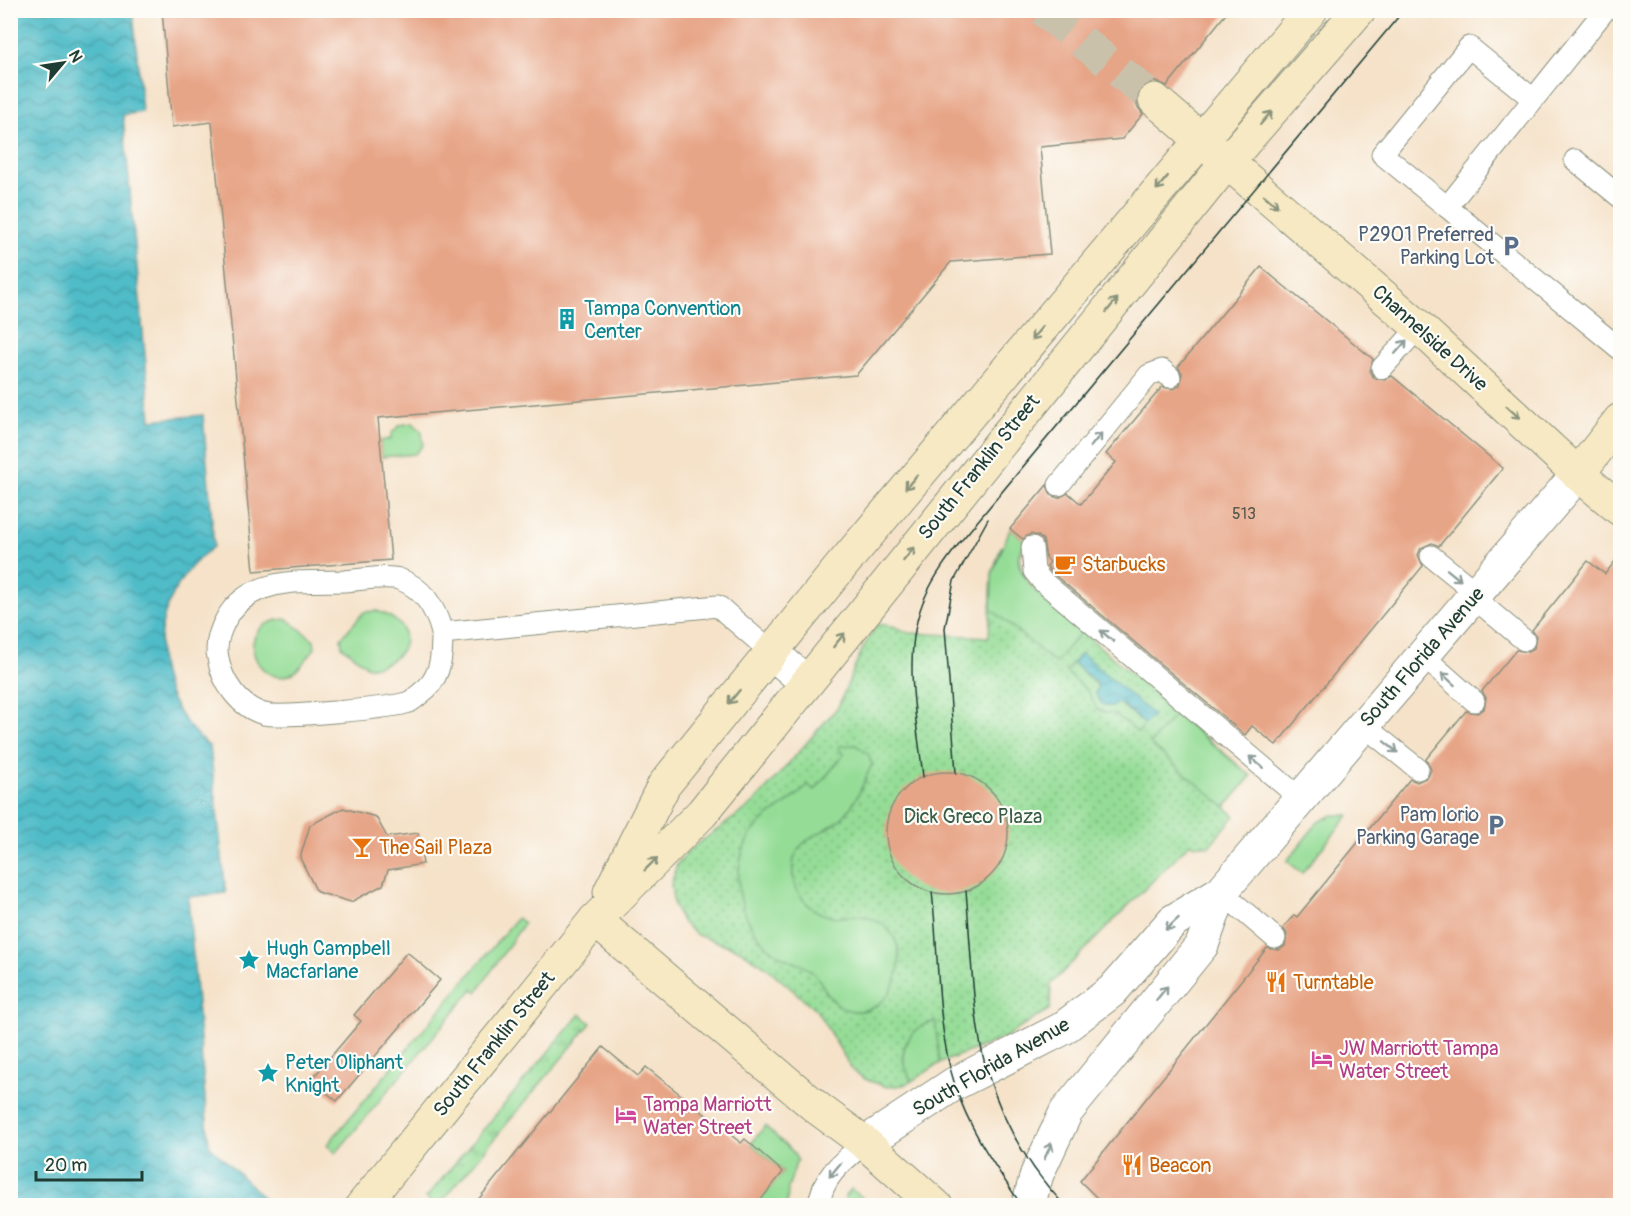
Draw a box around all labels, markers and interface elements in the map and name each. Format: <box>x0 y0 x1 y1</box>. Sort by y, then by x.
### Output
north arrow <box>33 33 93 93</box>
text: N <box>64 47 87 66</box>
one-way arrow <box>1259 111 1273 126</box>
one-way arrow <box>1155 175 1169 190</box>
one-way arrow <box>1263 194 1279 207</box>
place label: P2901 Preferred Parking Lot <box>1358 222 1495 270</box>
parking icon: P2901 Preferred Parking Lot <box>1499 234 1523 258</box>
street label: Channelside Drive <box>1367 279 1493 397</box>
place label: Tampa Convention Center <box>584 296 741 344</box>
one-way arrow <box>1105 297 1118 313</box>
building icon: Tampa Convention Center <box>555 307 579 331</box>
one-way arrow <box>1030 325 1044 340</box>
one-way arrow <box>1394 340 1408 355</box>
street label: South Franklin Street <box>913 389 1046 545</box>
one-way arrow <box>1505 405 1520 419</box>
one-way arrow <box>1089 433 1103 448</box>
one-way arrow <box>905 474 918 490</box>
house number: 513 <box>1232 504 1256 524</box>
one-way arrow <box>902 547 916 562</box>
cafe icon: Starbucks <box>1053 552 1077 576</box>
place label: Starbucks <box>1082 552 1166 577</box>
one-way arrow <box>1446 568 1462 581</box>
street label: South Florida Avenue <box>1354 582 1490 732</box>
one-way arrow <box>1100 629 1115 643</box>
one-way arrow <box>832 633 845 649</box>
one-way arrow <box>1441 672 1456 686</box>
one-way arrow <box>728 689 741 705</box>
one-way arrow <box>1382 740 1398 753</box>
one-way arrow <box>1249 755 1264 769</box>
place label: Pam Iorio Parking Garage <box>1356 802 1479 850</box>
park label: Dick Greco Plaza <box>904 804 1042 829</box>
parking icon: Pam Iorio Parking Garage <box>1484 813 1508 837</box>
bar icon: The Sail Plaza <box>350 835 374 859</box>
place label: The Sail Plaza <box>379 835 492 860</box>
one-way arrow <box>644 856 659 871</box>
one-way arrow <box>1165 917 1180 931</box>
place label: Hugh Campbell Macfarlane <box>266 936 391 984</box>
place icon: Hugh Campbell Macfarlane <box>237 948 261 972</box>
street label: South Franklin Street <box>428 966 561 1122</box>
restaurant icon: Turntable <box>1264 970 1288 994</box>
place label: Turntable <box>1293 970 1374 995</box>
one-way arrow <box>1155 985 1168 1001</box>
street label: South Florida Avenue <box>908 1012 1074 1122</box>
place label: JW Marriott Tampa Water Street <box>1339 1036 1498 1084</box>
hotel icon: JW Marriott Tampa Water Street <box>1310 1047 1334 1071</box>
place label: Peter Oliphant Knight <box>285 1050 404 1098</box>
place icon: Peter Oliphant Knight <box>256 1061 280 1085</box>
place label: Tampa Marriott Water Street <box>643 1092 772 1140</box>
hotel icon: Tampa Marriott Water Street <box>614 1103 638 1127</box>
one-way arrow <box>1043 1142 1054 1160</box>
scale bar <box>36 1144 142 1182</box>
restaurant icon: Beacon <box>1120 1153 1144 1177</box>
place label: Beacon <box>1149 1153 1212 1178</box>
text: 20 m <box>45 1154 87 1177</box>
one-way arrow <box>829 1162 842 1178</box>

